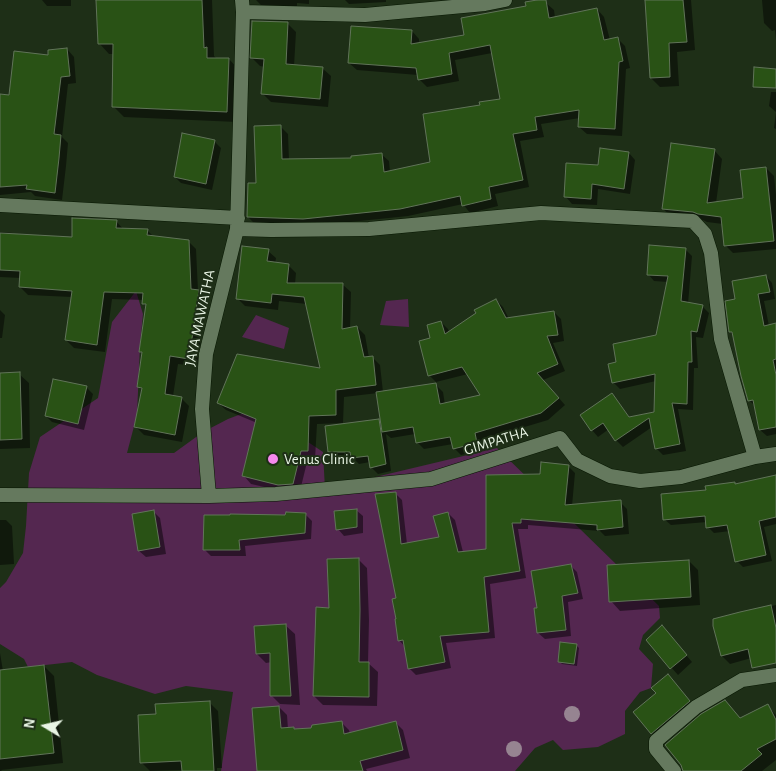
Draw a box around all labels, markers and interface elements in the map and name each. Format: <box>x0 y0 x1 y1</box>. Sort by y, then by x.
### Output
street label: JAYA MAWATHA <box>181 268 219 368</box>
street label: GIMPATHA <box>462 423 530 459</box>
place label: Venus Clinic <box>284 450 354 468</box>
marker: Venus Clinic <box>266 452 280 466</box>
north arrow <box>20 701 70 751</box>
text: N <box>23 718 38 730</box>

